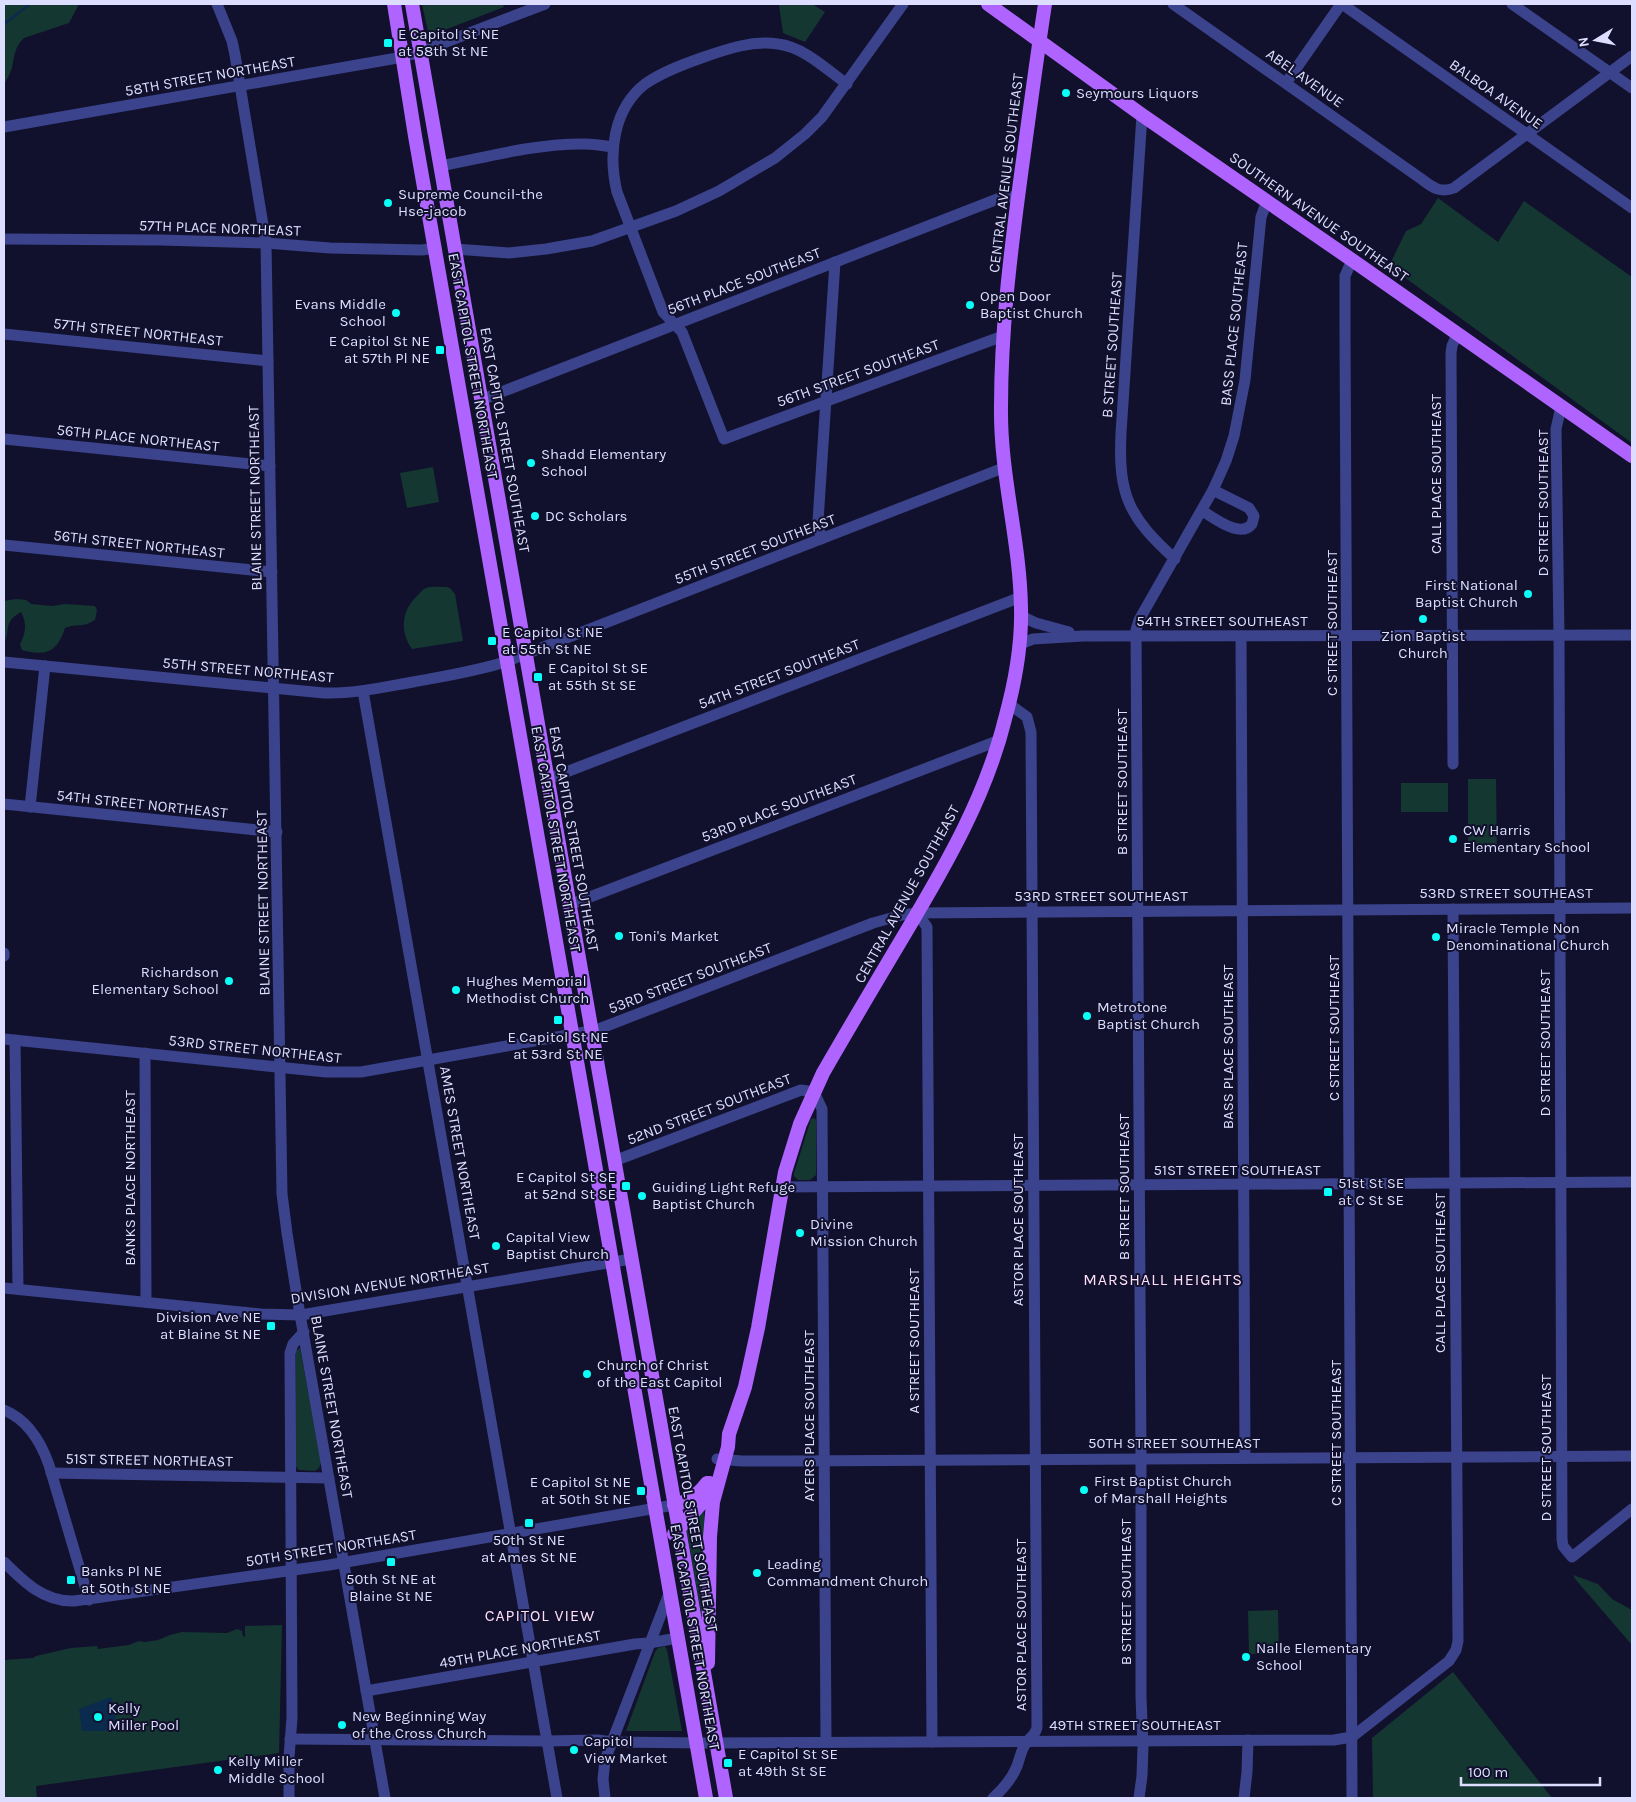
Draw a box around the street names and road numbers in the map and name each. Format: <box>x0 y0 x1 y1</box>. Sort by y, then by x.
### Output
street label: ABEL AVENUE <box>1263 45 1347 111</box>
street label: 58TH STREET NORTHEAST <box>123 52 297 100</box>
street label: BALBOA AVENUE <box>1446 55 1546 133</box>
street label: CENTRAL AVENUE SOUTHEAST <box>985 72 1027 274</box>
street label: SOUTHERN AVENUE SOUTHEAST <box>1226 148 1412 286</box>
street label: 57TH PLACE NORTHEAST <box>139 216 302 240</box>
street label: BASS PLACE SOUTHEAST <box>1216 241 1252 407</box>
street label: 56TH PLACE SOUTHEAST <box>665 243 824 319</box>
street label: EAST CAPITOL STREET NORTHEAST <box>444 252 502 481</box>
street label: B STREET SOUTHEAST <box>1098 271 1126 419</box>
street label: 57TH STREET NORTHEAST <box>52 314 224 350</box>
street label: EAST CAPITOL STREET SOUTHEAST <box>476 326 534 555</box>
street label: 56TH STREET SOUTHEAST <box>774 335 942 411</box>
street label: CALL PLACE SOUTHEAST <box>1427 393 1445 554</box>
street label: BLAINE STREET NORTHEAST <box>244 405 266 591</box>
street label: 56TH PLACE NORTHEAST <box>56 421 221 456</box>
street label: D STREET SOUTHEAST <box>1534 429 1552 576</box>
street label: 55TH STREET SOUTHEAST <box>672 510 839 588</box>
street label: 56TH STREET NORTHEAST <box>52 526 226 562</box>
street label: C STREET SOUTHEAST <box>1323 549 1341 696</box>
street label: 54TH STREET SOUTHEAST <box>1136 612 1308 630</box>
street label: 54TH STREET SOUTHEAST <box>696 635 863 713</box>
street label: 55TH STREET NORTHEAST <box>162 654 335 687</box>
street label: B STREET SOUTHEAST <box>1113 708 1131 855</box>
street label: EAST CAPITOL STREET NORTHEAST <box>527 725 585 954</box>
street label: EAST CAPITOL STREET SOUTHEAST <box>545 725 603 954</box>
street label: 53RD PLACE SOUTHEAST <box>699 770 860 846</box>
street label: 54TH STREET NORTHEAST <box>56 786 229 822</box>
street label: CENTRAL AVENUE SOUTHEAST <box>851 801 964 986</box>
street label: BLAINE STREET NORTHEAST <box>252 810 274 996</box>
street label: 53RD STREET SOUTHEAST <box>1419 884 1593 902</box>
street label: 53RD STREET SOUTHEAST <box>1014 887 1188 905</box>
street label: 53RD STREET SOUTHEAST <box>606 938 775 1017</box>
street label: C STREET SOUTHEAST <box>1325 954 1343 1101</box>
street label: BASS PLACE SOUTHEAST <box>1219 964 1237 1129</box>
street label: D STREET SOUTHEAST <box>1536 969 1554 1116</box>
street label: 53RD STREET NORTHEAST <box>168 1031 343 1067</box>
street label: AMES STREET NORTHEAST <box>436 1065 484 1242</box>
street label: 52ND STREET SOUTHEAST <box>624 1069 794 1149</box>
street label: BANKS PLACE NORTHEAST <box>121 1090 139 1266</box>
street label: B STREET SOUTHEAST <box>1115 1113 1133 1260</box>
street label: ASTOR PLACE SOUTHEAST <box>1009 1133 1027 1306</box>
street label: 51ST STREET SOUTHEAST <box>1154 1161 1321 1179</box>
street label: CALL PLACE SOUTHEAST <box>1431 1192 1449 1353</box>
street label: DIVISION AVENUE NORTHEAST <box>289 1258 491 1308</box>
street label: A STREET SOUTHEAST <box>905 1268 923 1414</box>
street label: BLAINE STREET NORTHEAST <box>307 1314 357 1500</box>
street label: AYERS PLACE SOUTHEAST <box>800 1330 818 1502</box>
street label: C STREET SOUTHEAST <box>1327 1359 1345 1506</box>
street label: D STREET SOUTHEAST <box>1537 1374 1555 1521</box>
street label: EAST CAPITOL STREET SOUTHEAST <box>664 1405 722 1634</box>
street label: 50TH STREET SOUTHEAST <box>1088 1434 1260 1452</box>
street label: 51ST STREET NORTHEAST <box>65 1450 233 1470</box>
street label: B STREET SOUTHEAST <box>1117 1518 1135 1665</box>
street label: EAST CAPITOL STREET NORTHEAST <box>666 1523 724 1752</box>
street label: 50TH STREET NORTHEAST <box>244 1526 418 1570</box>
street label: ASTOR PLACE SOUTHEAST <box>1012 1538 1030 1711</box>
street label: 49TH PLACE NORTHEAST <box>438 1626 603 1672</box>
street label: 49TH STREET SOUTHEAST <box>1049 1716 1221 1734</box>

